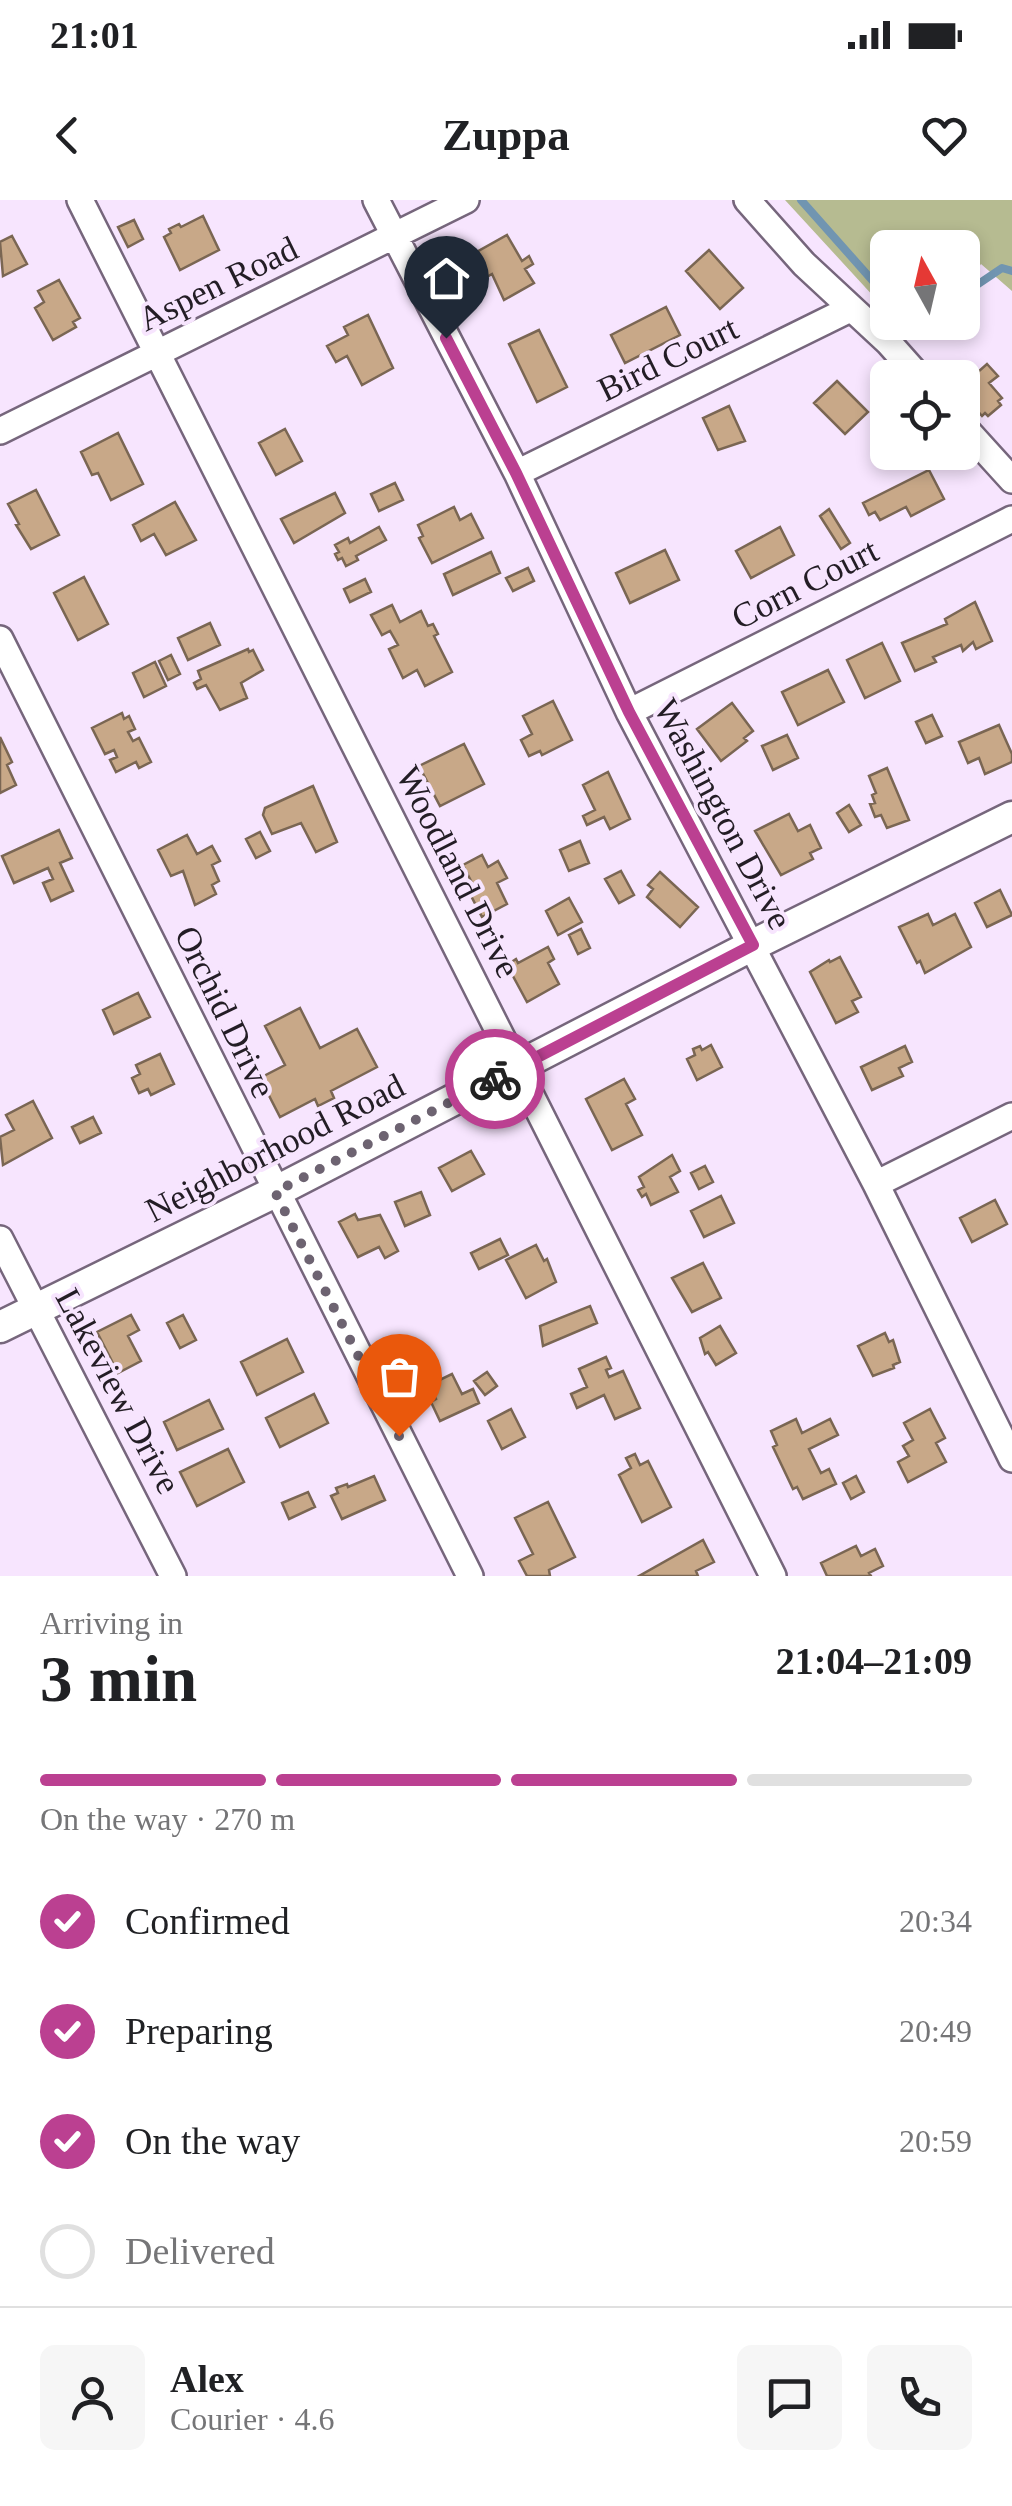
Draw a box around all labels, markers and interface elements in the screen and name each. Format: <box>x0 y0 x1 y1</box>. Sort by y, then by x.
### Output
text: 21:01 <box>50 14 139 56</box>
icon: back <box>40 108 95 163</box>
icon: heart <box>917 108 972 163</box>
text: Zuppa <box>442 110 570 160</box>
street label: Aspen Road <box>132 229 304 339</box>
north arrow <box>870 230 980 340</box>
map controls <box>870 230 980 470</box>
pin <box>404 236 489 339</box>
icon: home <box>419 251 474 306</box>
street label: Bird Court <box>592 308 745 410</box>
button: locate <box>870 360 980 470</box>
street label: Corn Court <box>726 531 885 637</box>
street label: Washington Drive <box>646 692 800 936</box>
street label: Woodland Drive <box>388 760 528 984</box>
street label: Orchid Drive <box>167 920 283 1104</box>
courier <box>445 1029 545 1129</box>
icon: bike <box>468 1052 523 1107</box>
street label: Neighborhood Road <box>139 1066 411 1230</box>
street label: Lakeview Drive <box>48 1282 188 1500</box>
pin <box>357 1334 442 1437</box>
icon: bag <box>372 1349 427 1404</box>
text: Arriving in <box>40 1605 183 1641</box>
text: 21:04–21:09 <box>776 1640 972 1682</box>
text: 3 min <box>40 1643 197 1715</box>
text: On the way · 270 m <box>40 1801 295 1837</box>
icon: check <box>40 1894 95 1949</box>
text: Confirmed <box>125 1900 290 1942</box>
text: 20:34 <box>899 1903 972 1939</box>
icon: check <box>40 2004 95 2059</box>
text: Preparing <box>125 2010 273 2052</box>
text: 20:49 <box>899 2013 972 2049</box>
icon: check <box>40 2114 95 2169</box>
text: On the way <box>125 2120 300 2162</box>
text: 20:59 <box>899 2123 972 2159</box>
text: Delivered <box>125 2230 275 2272</box>
button: person <box>40 2345 145 2450</box>
button: chat <box>737 2345 842 2450</box>
button: phone <box>867 2345 972 2450</box>
text: Alex <box>170 2358 244 2400</box>
text: Courier · 4.6 <box>170 2401 334 2437</box>

